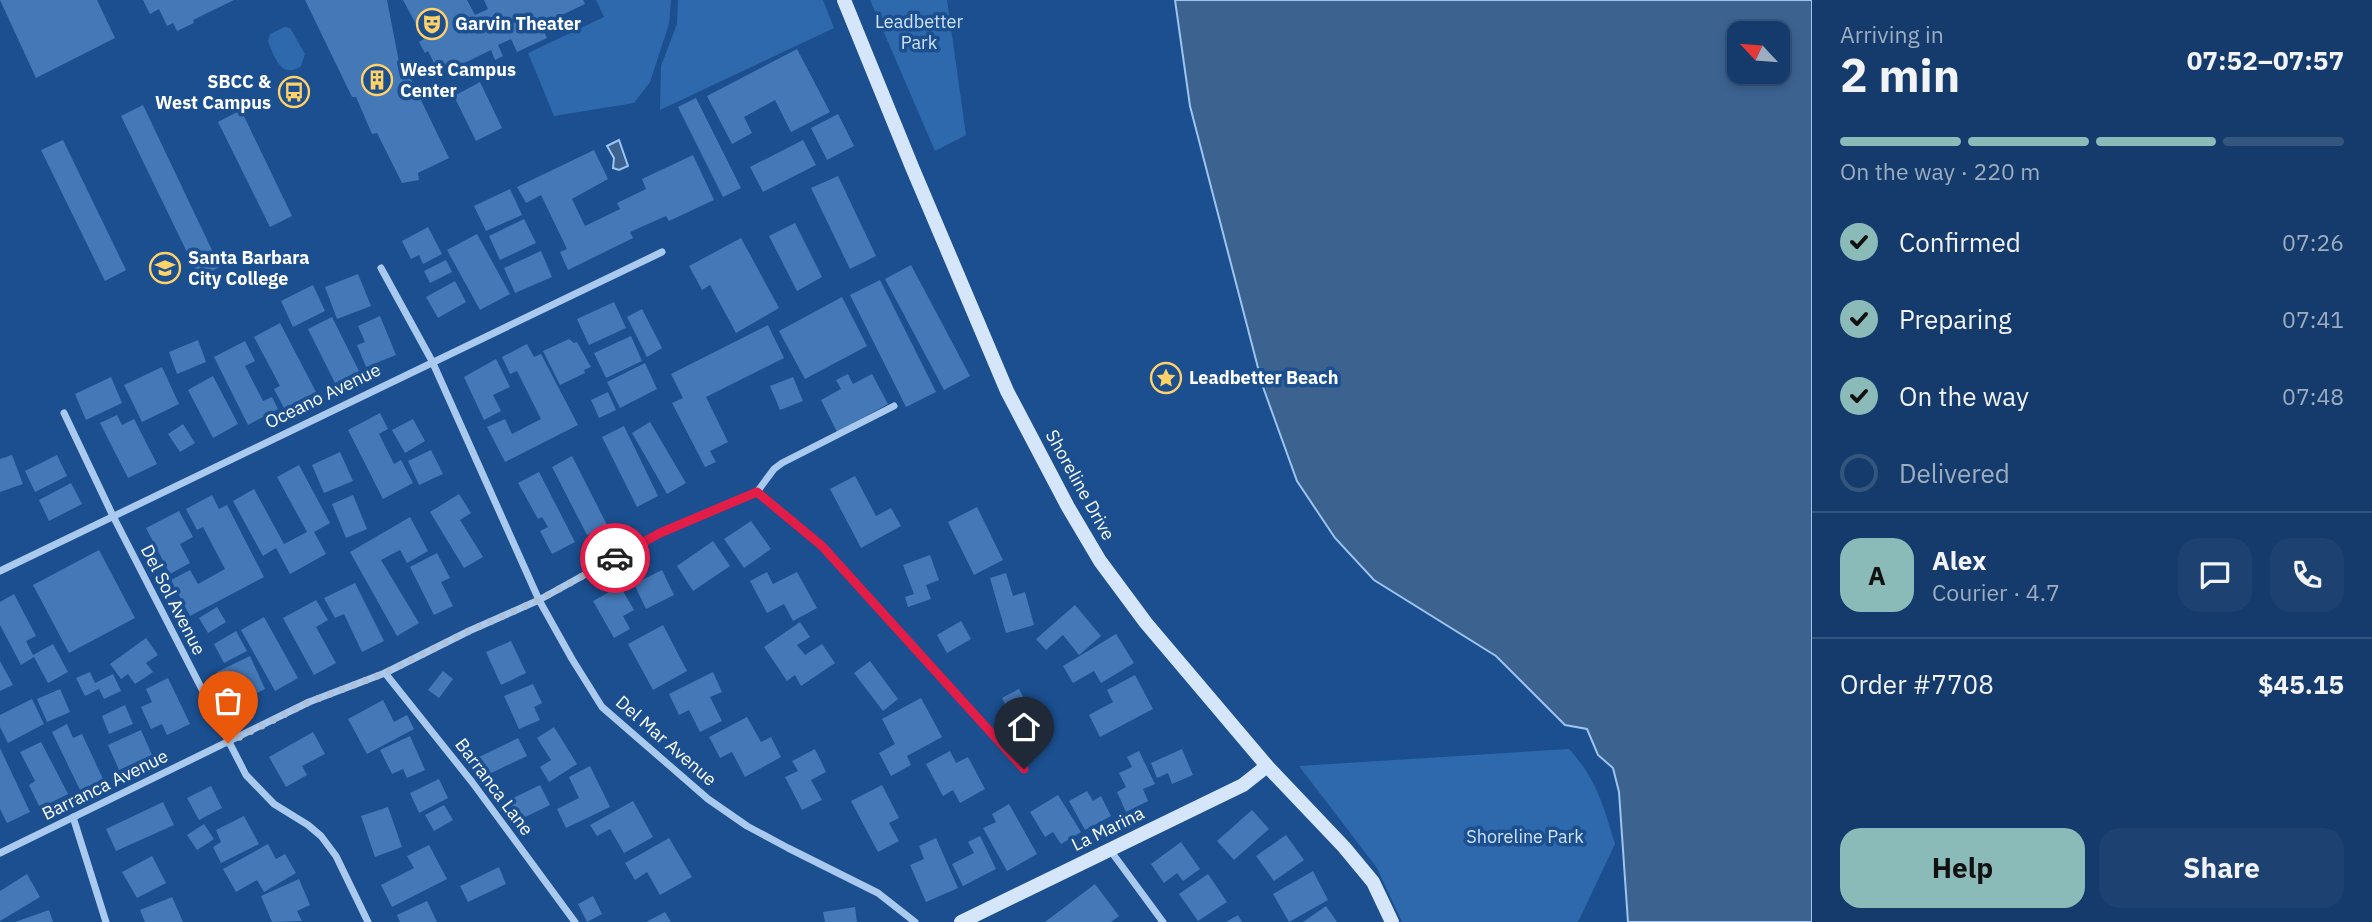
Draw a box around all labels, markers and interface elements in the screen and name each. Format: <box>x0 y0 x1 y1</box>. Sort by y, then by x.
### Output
theatre icon: Garvin Theater <box>415 7 449 41</box>
park label: Leadbetter Park <box>875 10 963 54</box>
place label: Garvin Theater <box>455 12 581 35</box>
text: Arriving in <box>1840 19 1944 49</box>
north arrow <box>1727 21 1790 84</box>
map controls <box>1727 21 1790 84</box>
text: 07:52–07:57 <box>2187 43 2344 77</box>
text: 2 min <box>1840 45 1960 105</box>
place label: West Campus Center <box>400 58 516 102</box>
building icon: West Campus Center <box>360 63 394 97</box>
place label: SBCC & West Campus <box>155 70 271 114</box>
bus stop icon: SBCC & West Campus <box>277 75 311 109</box>
text: On the way · 220 m <box>1840 156 2040 186</box>
icon: check <box>1840 223 1878 261</box>
text: Confirmed <box>1899 225 2021 259</box>
text: 07:26 <box>2282 227 2344 257</box>
place label: Santa Barbara City College <box>188 246 310 290</box>
school or university icon: Santa Barbara City College <box>148 251 182 285</box>
icon: check <box>1840 300 1878 338</box>
text: Preparing <box>1899 302 2012 336</box>
text: 07:41 <box>2282 304 2344 334</box>
street label: Oceano Avenue <box>261 358 384 433</box>
place icon: Leadbetter Beach <box>1149 361 1183 395</box>
place label: Leadbetter Beach <box>1189 366 1338 389</box>
icon: check <box>1840 377 1878 415</box>
text: On the way <box>1899 379 2029 413</box>
text: 07:48 <box>2282 381 2344 411</box>
street label: Shoreline Drive <box>1041 426 1120 544</box>
text: Delivered <box>1899 456 2010 490</box>
courier <box>580 523 650 593</box>
button: chat <box>2178 538 2252 612</box>
button: phone <box>2270 538 2344 612</box>
icon: car <box>596 539 634 577</box>
street label: Del Sol Avenue <box>136 541 211 659</box>
text: Alex <box>1932 543 1986 577</box>
text: A <box>1868 558 1886 592</box>
text: Courier · 4.7 <box>1932 577 2060 607</box>
text: Order #7708 <box>1840 667 1994 701</box>
text: $45.15 <box>2258 667 2344 701</box>
pin <box>198 671 258 743</box>
icon: bag <box>209 682 247 720</box>
street label: Del Mar Avenue <box>611 691 722 791</box>
pin <box>994 697 1054 769</box>
icon: home <box>1005 708 1043 746</box>
street label: Barranca Lane <box>450 733 539 840</box>
street label: Barranca Avenue <box>38 744 172 825</box>
street label: La Marina <box>1068 801 1148 856</box>
park label: Shoreline Park <box>1466 825 1584 848</box>
button: Help <box>1840 828 2085 908</box>
button: Share <box>2099 828 2344 908</box>

